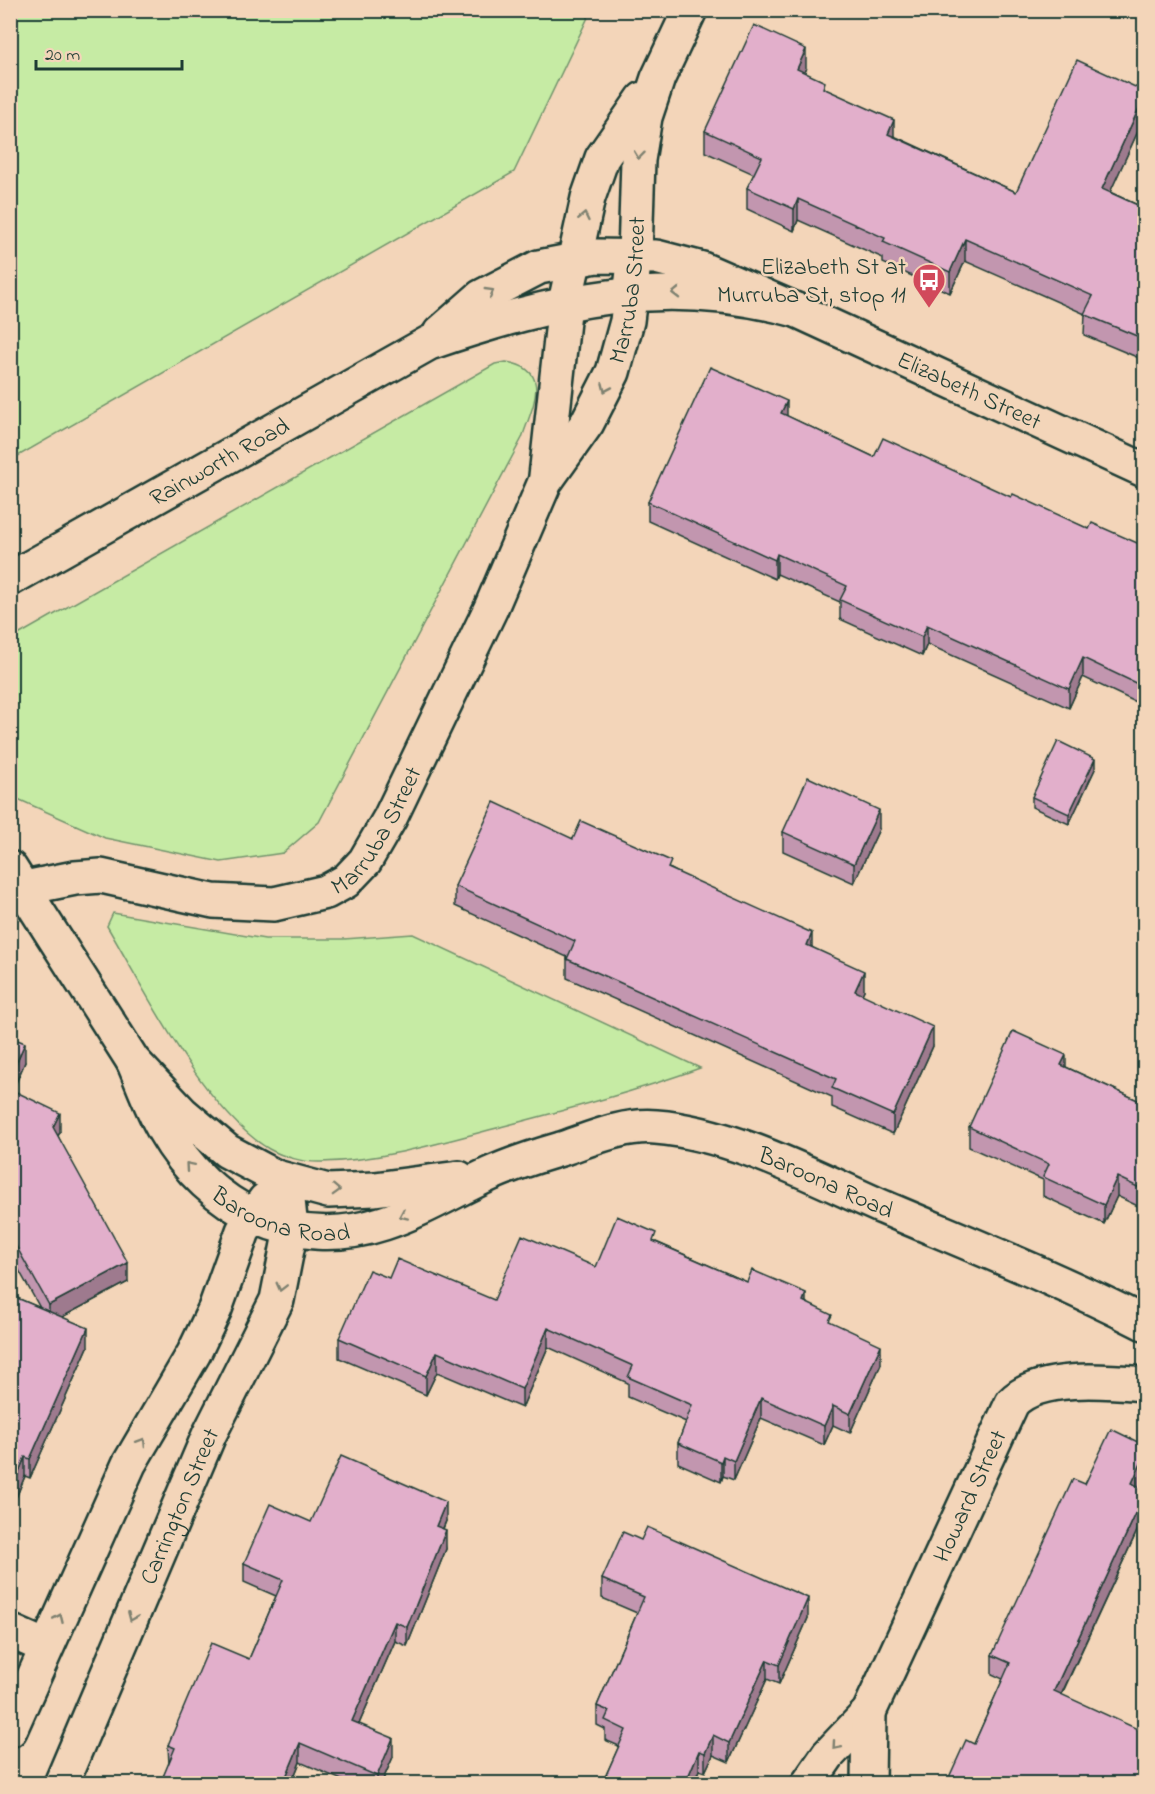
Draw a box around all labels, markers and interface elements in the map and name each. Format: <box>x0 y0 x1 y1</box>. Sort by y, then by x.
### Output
scale bar <box>36 33 182 71</box>
text: 20 m <box>45 43 80 69</box>
one-way arrow <box>633 151 645 160</box>
one-way arrow <box>577 212 590 222</box>
street label: Marruba Street <box>601 216 656 368</box>
place label: Elizabeth St at Murruba St, stop 11 <box>717 251 906 314</box>
bus stop icon: Elizabeth St at Murruba St, stop 11 <box>911 262 947 309</box>
one-way arrow <box>484 287 494 299</box>
one-way arrow <box>672 287 681 299</box>
street label: Elizabeth Street <box>891 344 1046 440</box>
one-way arrow <box>601 382 613 393</box>
street label: Rainworth Road <box>144 410 297 517</box>
street label: Marruba Street <box>325 761 432 906</box>
street label: Baroona Road <box>752 1139 899 1230</box>
one-way arrow <box>186 1161 197 1172</box>
street label: Baroona Road <box>202 1179 352 1253</box>
one-way arrow <box>331 1184 340 1197</box>
one-way arrow <box>398 1208 409 1220</box>
one-way arrow <box>276 1281 289 1291</box>
street label: Carrington Street <box>132 1423 230 1591</box>
street label: Howard Street <box>926 1425 1017 1569</box>
one-way arrow <box>135 1438 146 1449</box>
one-way arrow <box>127 1611 139 1622</box>
one-way arrow <box>52 1614 64 1625</box>
one-way arrow <box>832 1739 843 1750</box>

